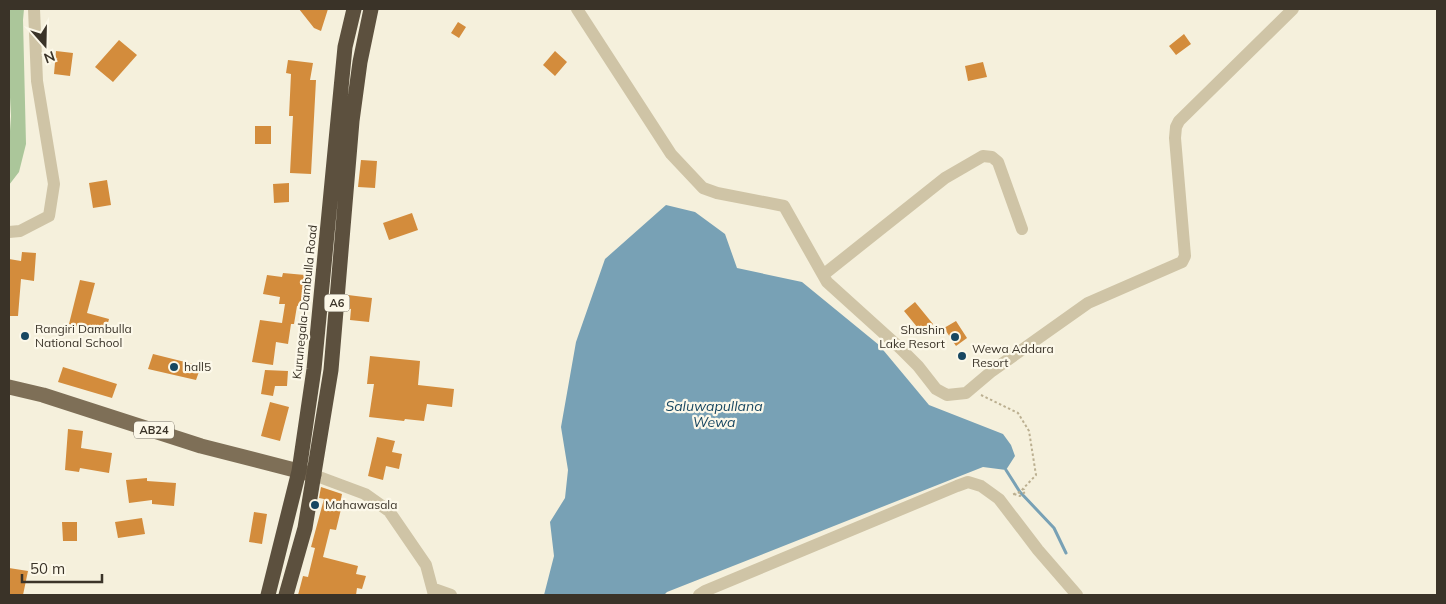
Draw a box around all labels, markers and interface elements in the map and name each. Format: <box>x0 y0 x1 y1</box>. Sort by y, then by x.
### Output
north arrow <box>20 20 70 70</box>
text: N <box>41 47 57 67</box>
street label: Kurunegala-Dambulla Road <box>289 224 320 380</box>
road number: A6 <box>324 294 350 312</box>
place label: Rangiri Dambulla National School <box>35 321 132 350</box>
place label: Shashin Lake Resort <box>879 322 945 351</box>
marker: Rangiri Dambulla National School <box>19 330 31 342</box>
marker: Shashin Lake Resort <box>949 331 961 343</box>
place label: Wewa Addara Resort <box>972 341 1054 370</box>
marker: Wewa Addara Resort <box>956 350 968 362</box>
place label: hall5 <box>184 359 211 374</box>
marker: hall5 <box>168 361 180 373</box>
water label: Saluwapullana Wewa <box>665 397 763 431</box>
road number: AB24 <box>134 422 174 438</box>
place label: Mahawasala <box>325 497 397 512</box>
marker: Mahawasala <box>309 499 321 511</box>
scale bar <box>22 552 102 584</box>
text: 50 m <box>30 559 65 578</box>

